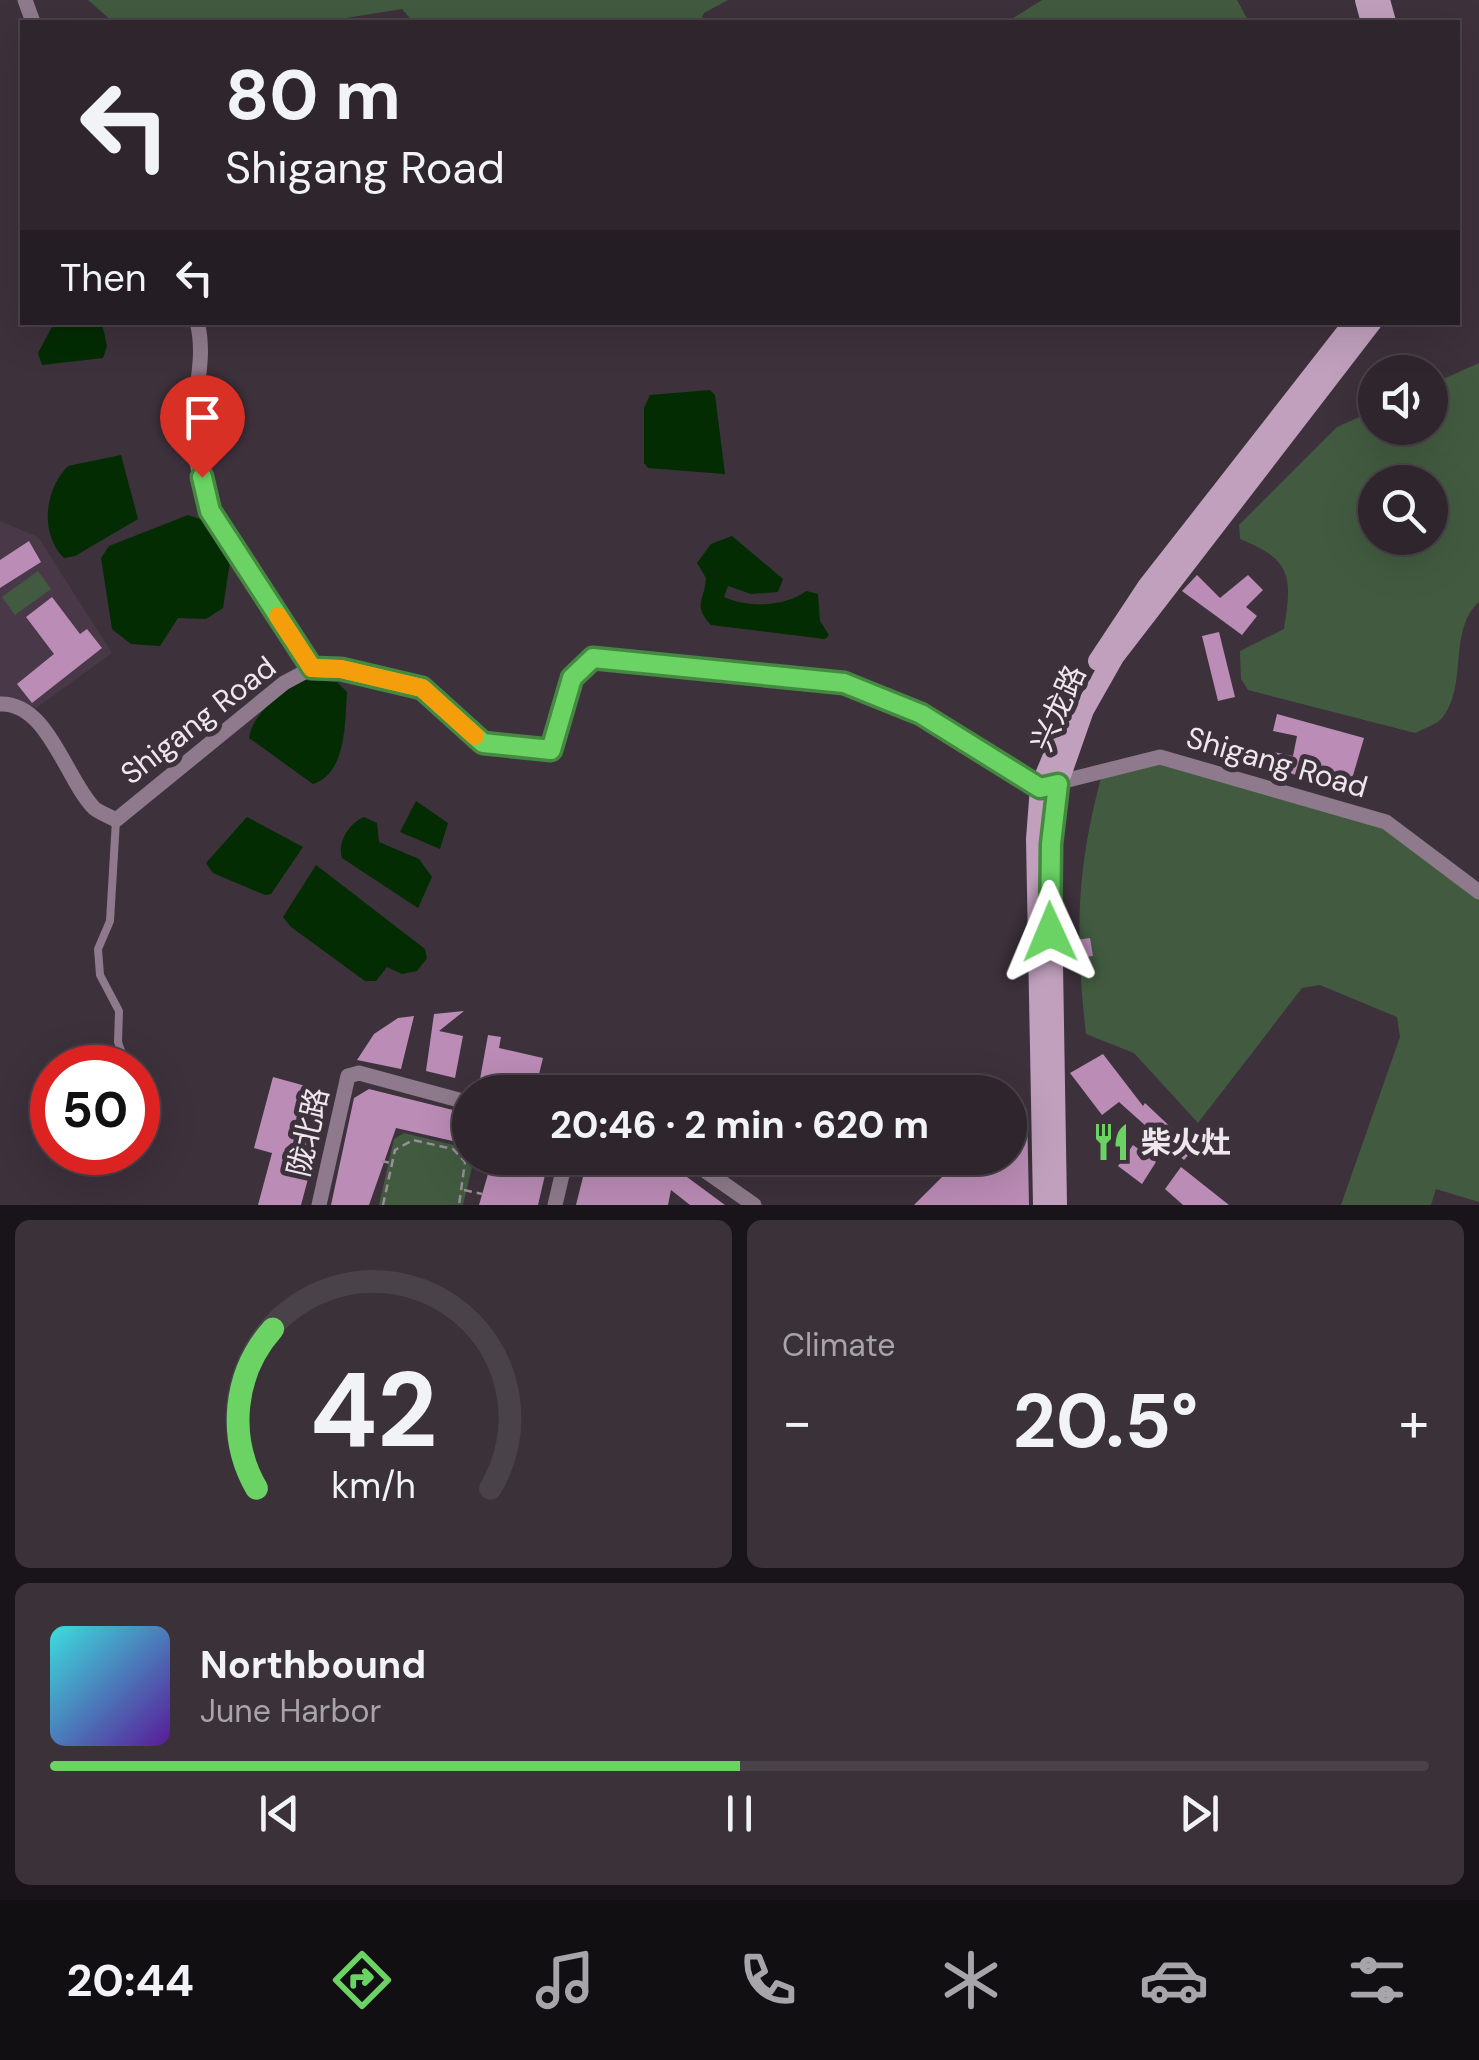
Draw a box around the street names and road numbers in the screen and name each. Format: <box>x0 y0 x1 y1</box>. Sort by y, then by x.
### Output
street label: Shigang Road <box>112 647 284 793</box>
street label: 兴龙路 <box>1022 659 1094 757</box>
street label: Shigang Road <box>1182 718 1372 806</box>
street label: 陇北路 <box>279 1084 337 1180</box>

